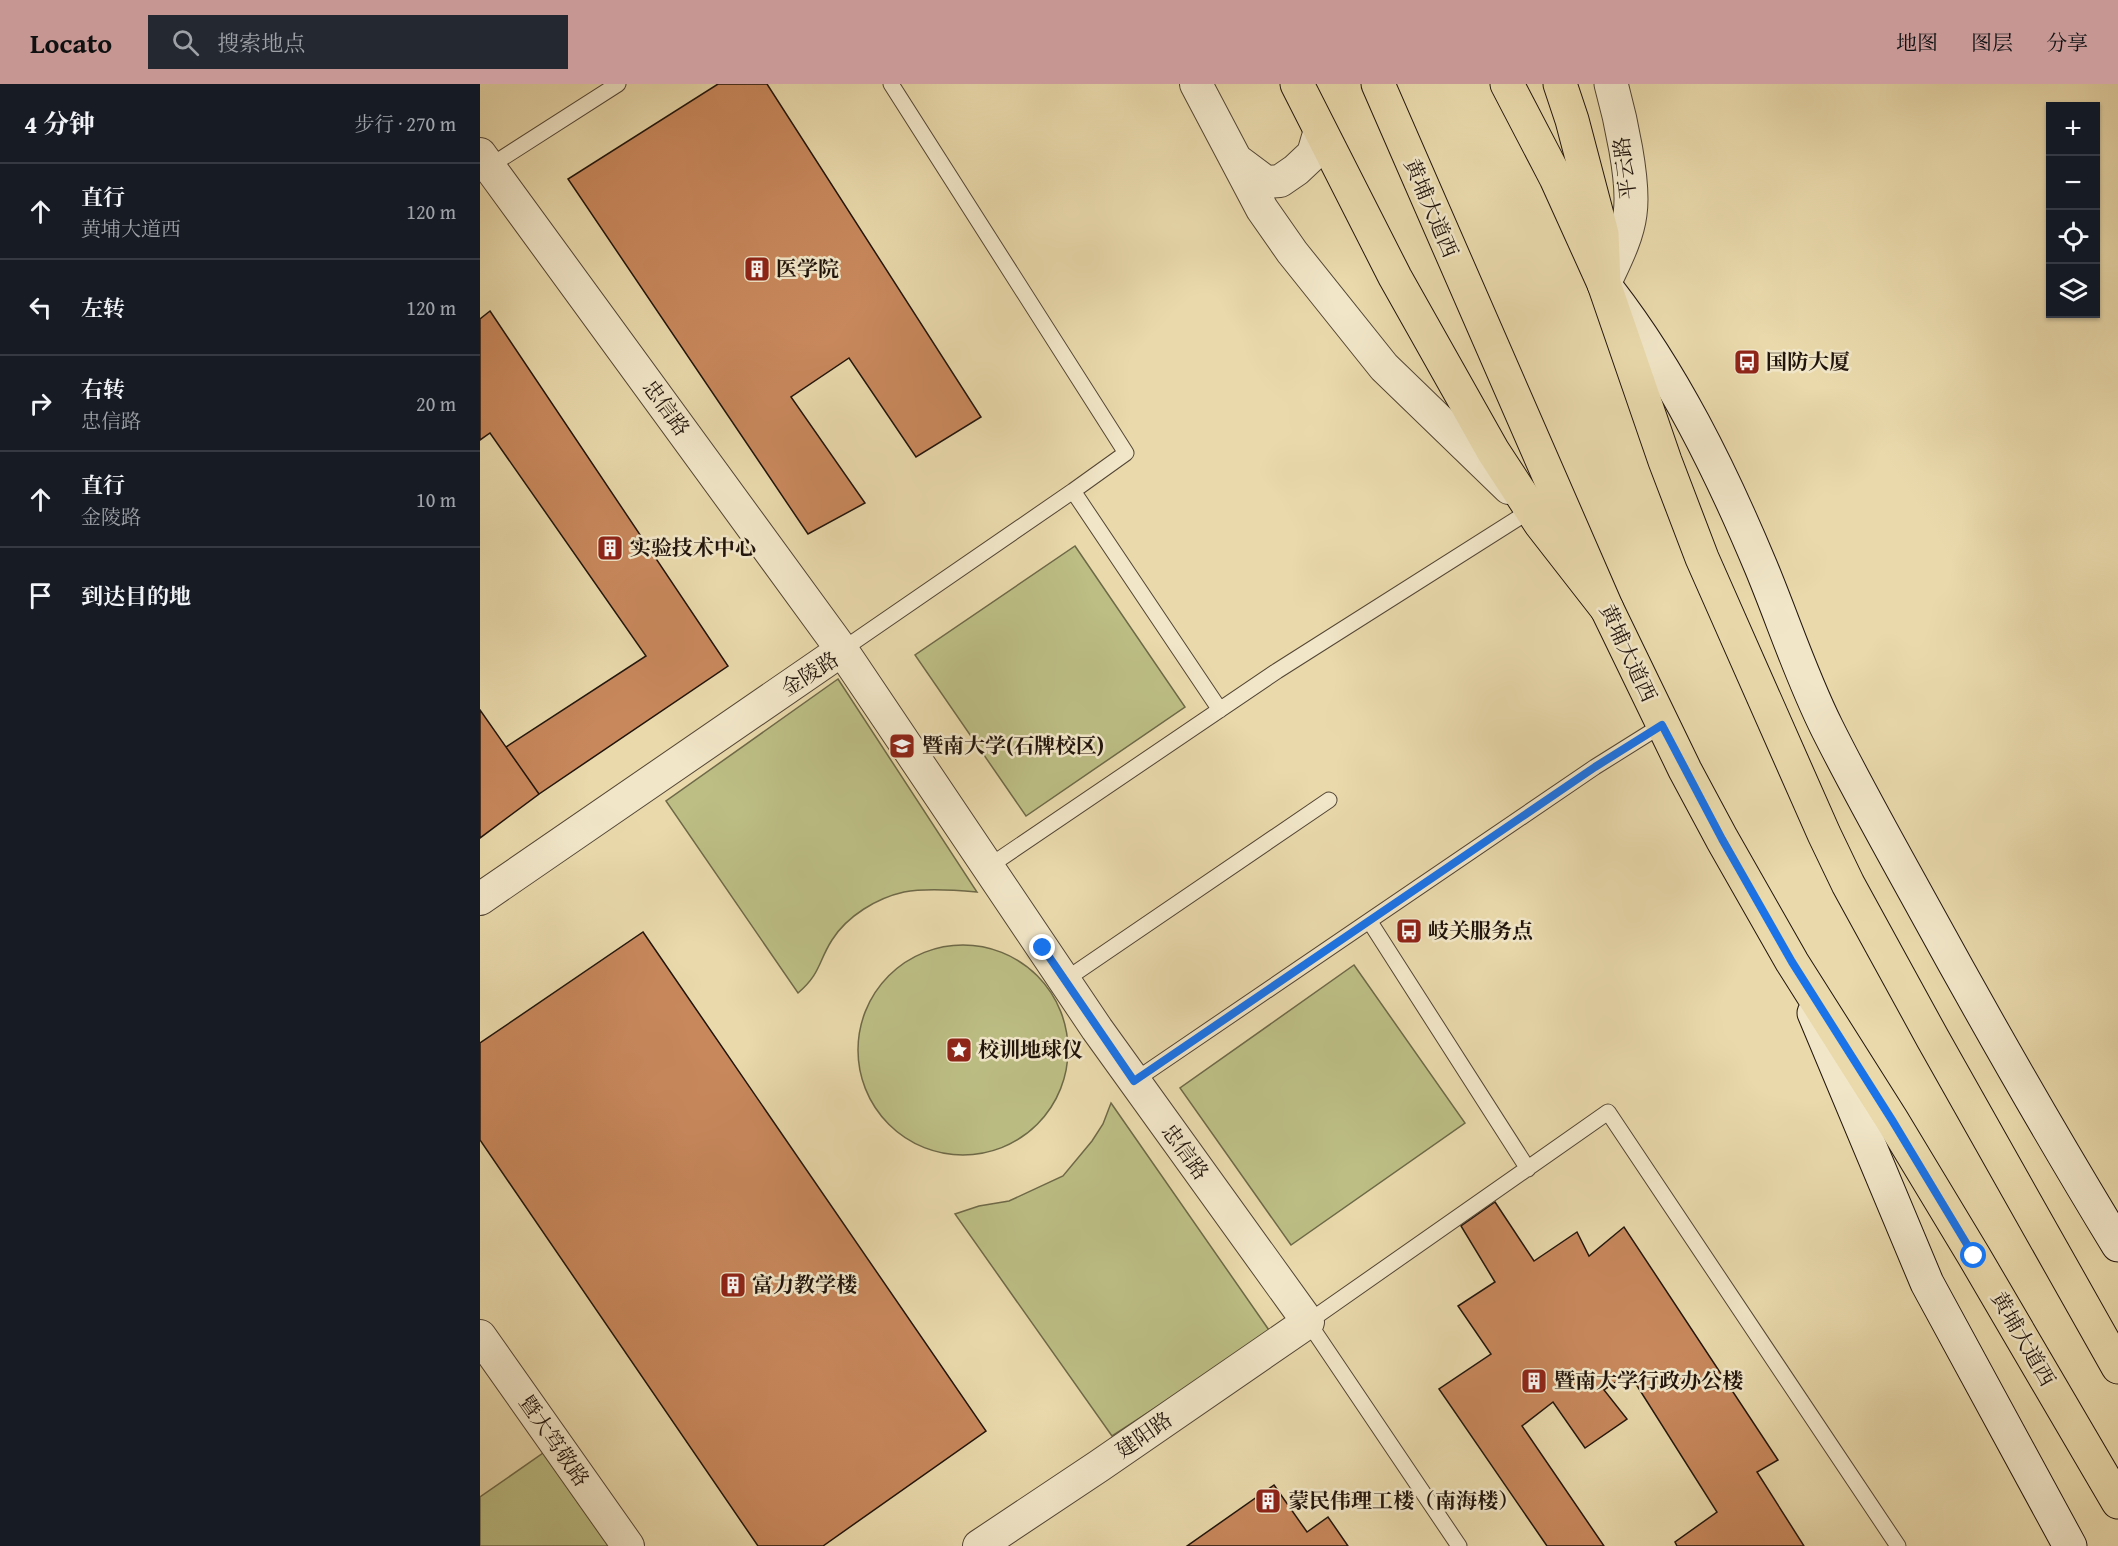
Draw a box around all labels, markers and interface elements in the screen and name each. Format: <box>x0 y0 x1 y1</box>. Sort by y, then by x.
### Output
search box <box>148 15 568 69</box>
text: Locato <box>30 22 112 63</box>
icon: search <box>169 26 202 59</box>
text: 搜索地点 <box>217 27 305 59</box>
text: 地图 <box>1896 27 1938 58</box>
text: 图层 <box>1971 27 2013 58</box>
text: 分享 <box>2046 27 2088 58</box>
map controls <box>2046 102 2100 318</box>
button: + <box>2046 102 2100 156</box>
text: 4 分钟 <box>24 104 95 143</box>
text: 步行 · 270 m <box>354 109 456 138</box>
street label: 平云路 <box>1605 135 1644 201</box>
street label: 黄埔大道西 <box>1397 153 1466 262</box>
button: − <box>2046 156 2100 210</box>
text: 直行 <box>81 181 125 213</box>
icon: ahead <box>24 195 57 228</box>
text: 120 m <box>406 197 456 226</box>
button: locate <box>2046 210 2100 264</box>
text: 黄埔大道西 <box>81 214 181 243</box>
place label: 医学院 <box>776 253 839 284</box>
building icon: 医学院 <box>742 254 772 284</box>
button: layers <box>2046 264 2100 318</box>
icon: left <box>24 291 57 324</box>
text: 左转 <box>81 292 125 324</box>
text: 120 m <box>406 293 456 322</box>
place label: 国防大厦 <box>1766 346 1850 377</box>
bus stop icon: 国防大厦 <box>1732 347 1762 377</box>
text: 右转 <box>81 373 125 405</box>
street label: 忠信路 <box>635 373 697 442</box>
icon: right <box>24 387 57 420</box>
text: 20 m <box>416 389 456 418</box>
text: 忠信路 <box>81 406 141 435</box>
text: 直行 <box>81 469 125 501</box>
icon: ahead <box>24 483 57 516</box>
text: 10 m <box>416 485 456 514</box>
text: 金陵路 <box>81 502 141 531</box>
place label: 实验技术中心 <box>630 532 756 563</box>
building icon: 实验技术中心 <box>595 533 625 563</box>
icon: arrive <box>24 579 57 612</box>
text: 到达目的地 <box>81 580 191 612</box>
street label: 黄埔大道西 <box>1592 599 1665 707</box>
street label: 金陵路 <box>775 644 845 703</box>
place label: 暨南大学(石牌校区) <box>922 730 1104 761</box>
school or university icon: 暨南大学(石牌校区) <box>887 731 917 761</box>
place label: 岐关服务点 <box>1428 915 1533 946</box>
bus stop icon: 岐关服务点 <box>1394 916 1424 946</box>
route end <box>1029 934 1055 960</box>
place label: 校训地球仪 <box>978 1034 1083 1065</box>
place icon: 校训地球仪 <box>944 1035 974 1065</box>
street label: 忠信路 <box>1154 1117 1216 1186</box>
route start <box>1960 1242 1986 1268</box>
place label: 富力教学楼 <box>752 1269 857 1300</box>
building icon: 富力教学楼 <box>718 1270 748 1300</box>
street label: 黄埔大道西 <box>1984 1286 2063 1392</box>
place label: 暨南大学行政办公楼 <box>1554 1365 1743 1396</box>
building icon: 暨南大学行政办公楼 <box>1519 1366 1549 1396</box>
street label: 暨大笃敬路 <box>512 1389 597 1493</box>
street label: 建阳路 <box>1109 1404 1178 1465</box>
place label: 蒙民伟理工楼（南海楼） <box>1288 1485 1519 1516</box>
building icon: 蒙民伟理工楼（南海楼） <box>1253 1486 1283 1516</box>

